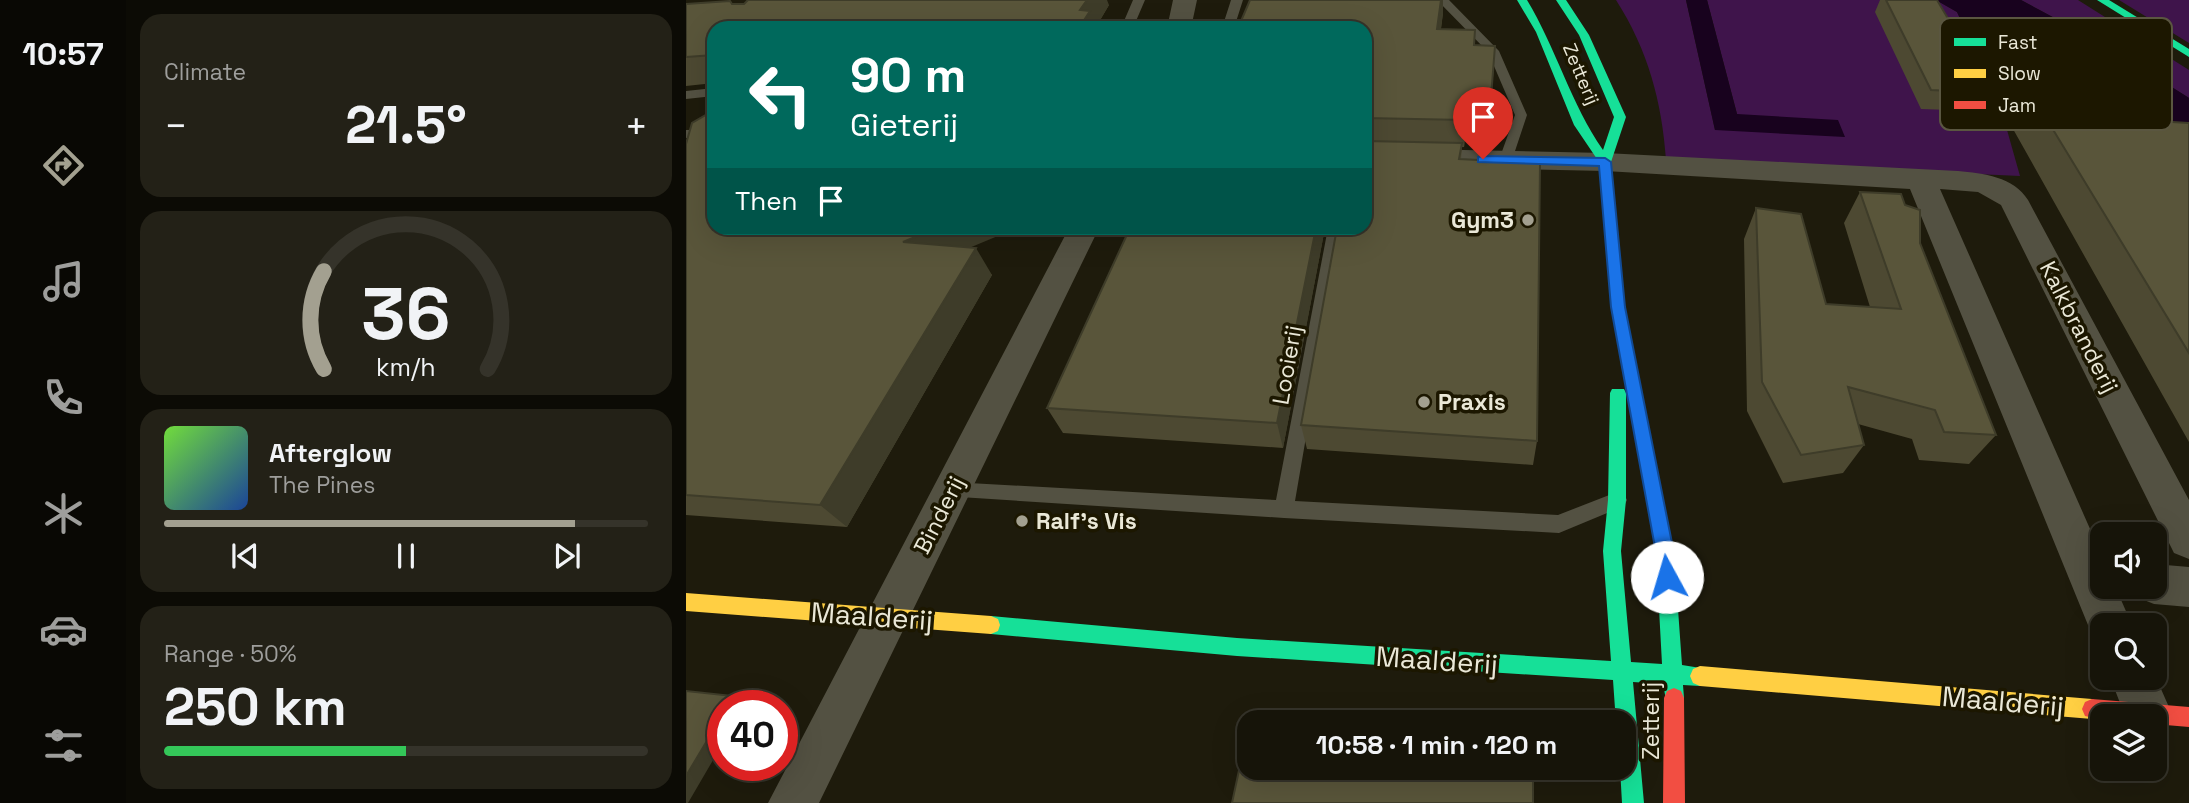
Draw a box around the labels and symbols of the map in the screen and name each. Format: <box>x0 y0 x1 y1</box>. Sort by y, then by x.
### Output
legend <box>1940 18 2172 130</box>
text: Fast <box>1998 30 2038 55</box>
street label: Zetterij <box>1557 39 1605 109</box>
text: Slow <box>1998 61 2041 86</box>
pin <box>1453 87 1513 159</box>
text: Jam <box>1998 93 2036 118</box>
place label: Gym3 <box>1451 205 1514 235</box>
marker: Gym3 <box>1520 212 1536 228</box>
street label: Kalkbranderij <box>2033 256 2125 398</box>
street label: Looierij <box>1265 323 1309 407</box>
place label: Praxis <box>1438 387 1506 417</box>
marker: Praxis <box>1416 394 1432 410</box>
street label: Binderij <box>907 471 971 559</box>
place label: Ralf's Vis <box>1036 506 1137 536</box>
marker: Ralf's Vis <box>1014 513 1030 529</box>
position arrow <box>1630 540 1704 614</box>
street label: Maalderij <box>810 594 934 638</box>
street label: Maalderij <box>1375 638 1499 682</box>
street label: Maalderij <box>1941 678 2065 724</box>
street label: Zetterij <box>1636 682 1666 760</box>
speed limit sign: 40 <box>707 690 798 781</box>

